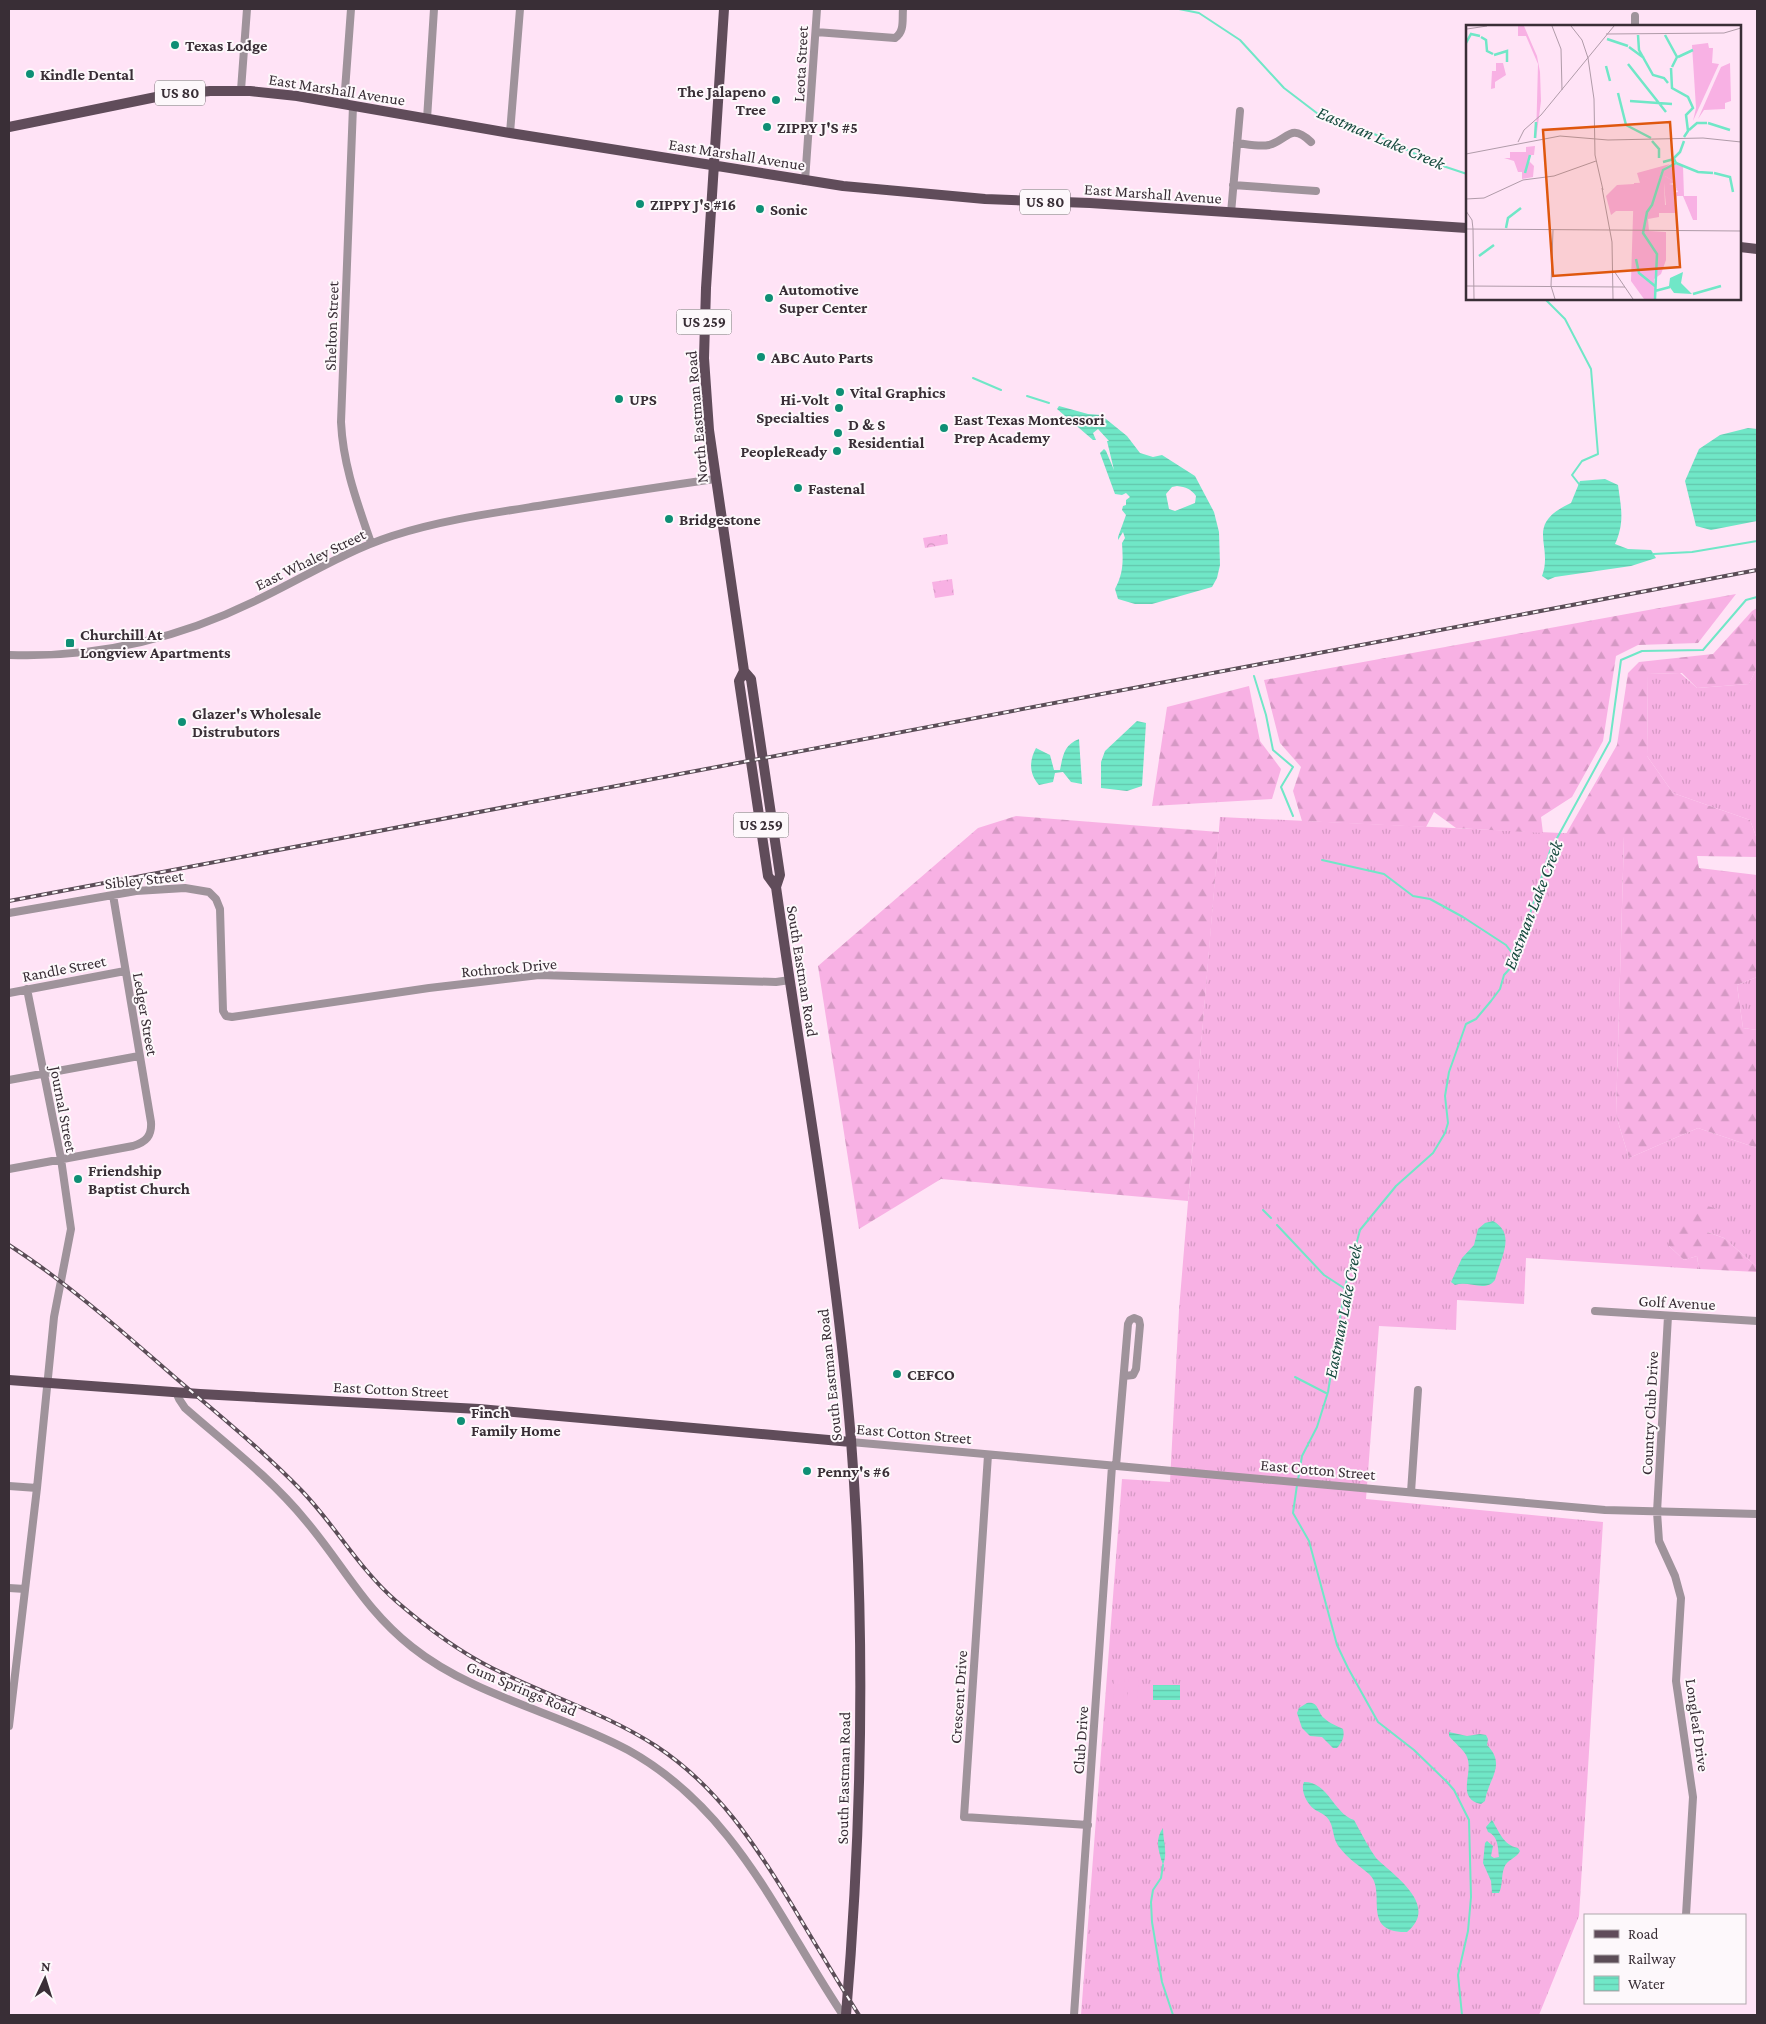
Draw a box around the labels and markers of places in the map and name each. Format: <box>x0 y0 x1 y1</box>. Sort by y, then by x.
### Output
place label: Texas Lodge <box>185 37 268 54</box>
marker: Texas Lodge <box>169 39 181 51</box>
place label: Kindle Dental <box>40 66 134 83</box>
marker: Kindle Dental <box>24 68 36 80</box>
place label: The Jalapeno Tree <box>678 83 767 118</box>
marker: The Jalapeno Tree <box>770 94 782 106</box>
place label: ZIPPY J'S #5 <box>777 119 858 136</box>
marker: ZIPPY J'S #5 <box>761 121 773 133</box>
place label: ZIPPY J's #16 <box>650 196 736 213</box>
marker: ZIPPY J's #16 <box>634 198 646 210</box>
place label: Sonic <box>770 201 807 218</box>
marker: Sonic <box>754 203 766 215</box>
place label: Automotive Super Center <box>778 281 868 316</box>
marker: Automotive Super Center <box>763 292 775 304</box>
place label: ABC Auto Parts <box>770 349 874 366</box>
marker: ABC Auto Parts <box>755 351 767 363</box>
place label: Vital Graphics <box>849 384 946 401</box>
marker: Vital Graphics <box>834 386 846 398</box>
place label: UPS <box>629 391 657 408</box>
place label: Hi-Volt Specialties <box>756 391 829 426</box>
marker: UPS <box>613 393 625 405</box>
marker: Hi-Volt Specialties <box>833 402 845 414</box>
place label: East Texas Montessori Prep Academy <box>954 411 1105 446</box>
place label: D & S Residential <box>848 416 925 451</box>
marker: East Texas Montessori Prep Academy <box>938 422 950 434</box>
marker: D & S Residential <box>832 427 844 439</box>
place label: PeopleReady <box>741 443 827 460</box>
marker: PeopleReady <box>831 445 843 457</box>
place label: Fastenal <box>808 480 865 497</box>
marker: Fastenal <box>792 482 804 494</box>
place label: Bridgestone <box>679 511 761 528</box>
marker: Bridgestone <box>663 513 675 525</box>
place label: Churchill At Longview Apartments <box>80 626 231 661</box>
marker: Churchill At Longview Apartments <box>64 637 76 649</box>
place label: Glazer's Wholesale Distrubutors <box>192 705 322 740</box>
marker: Glazer's Wholesale Distrubutors <box>176 716 188 728</box>
place label: Friendship Baptist Church <box>88 1162 190 1197</box>
marker: Friendship Baptist Church <box>72 1173 84 1185</box>
place label: CEFCO <box>907 1366 955 1383</box>
marker: CEFCO <box>891 1368 903 1380</box>
place label: Finch Family Home <box>471 1404 561 1439</box>
marker: Finch Family Home <box>455 1415 467 1427</box>
place label: Penny's #6 <box>817 1463 890 1480</box>
marker: Penny's #6 <box>801 1465 813 1477</box>

